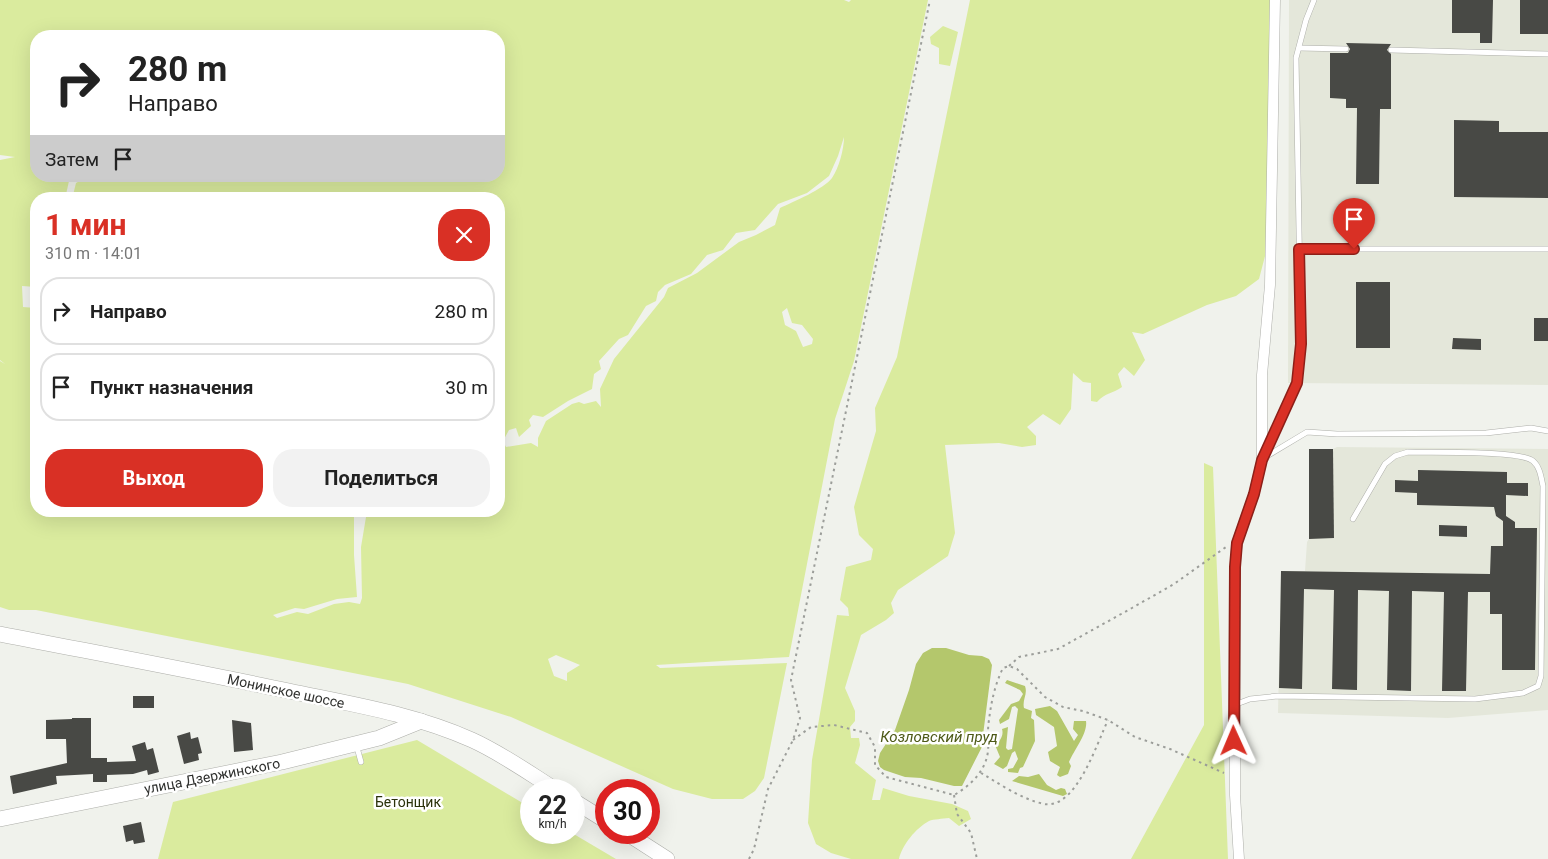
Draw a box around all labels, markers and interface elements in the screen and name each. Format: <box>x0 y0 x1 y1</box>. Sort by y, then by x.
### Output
text: 280 m <box>128 49 227 90</box>
icon: right <box>45 50 110 115</box>
text: Направо <box>128 91 218 116</box>
icon: arrive <box>109 145 137 173</box>
text: Затем <box>45 148 99 171</box>
pin <box>1333 198 1375 249</box>
icon: arrive <box>1340 205 1368 233</box>
text: 1 мин <box>45 207 126 242</box>
button: close <box>438 209 490 261</box>
text: 310 m · 14:01 <box>45 244 142 263</box>
icon: right <box>47 297 75 325</box>
text: Направо <box>90 300 167 323</box>
text: 280 m <box>435 300 488 323</box>
icon: arrive <box>47 373 75 401</box>
text: Пункт назначения <box>90 376 253 399</box>
text: 30 m <box>445 376 488 399</box>
button: Выход <box>45 449 263 507</box>
button: Поделиться <box>273 449 490 507</box>
street label: Монинское шоссе <box>226 671 346 711</box>
position arrow <box>1207 714 1259 766</box>
water label: Козловский пруд <box>880 728 998 746</box>
street label: улица Дзержинского <box>143 755 281 797</box>
speed limit sign: 30 <box>595 779 660 844</box>
text: 22 <box>538 791 567 820</box>
park label: Бетонщик <box>375 794 441 810</box>
text: km/h <box>538 817 567 831</box>

